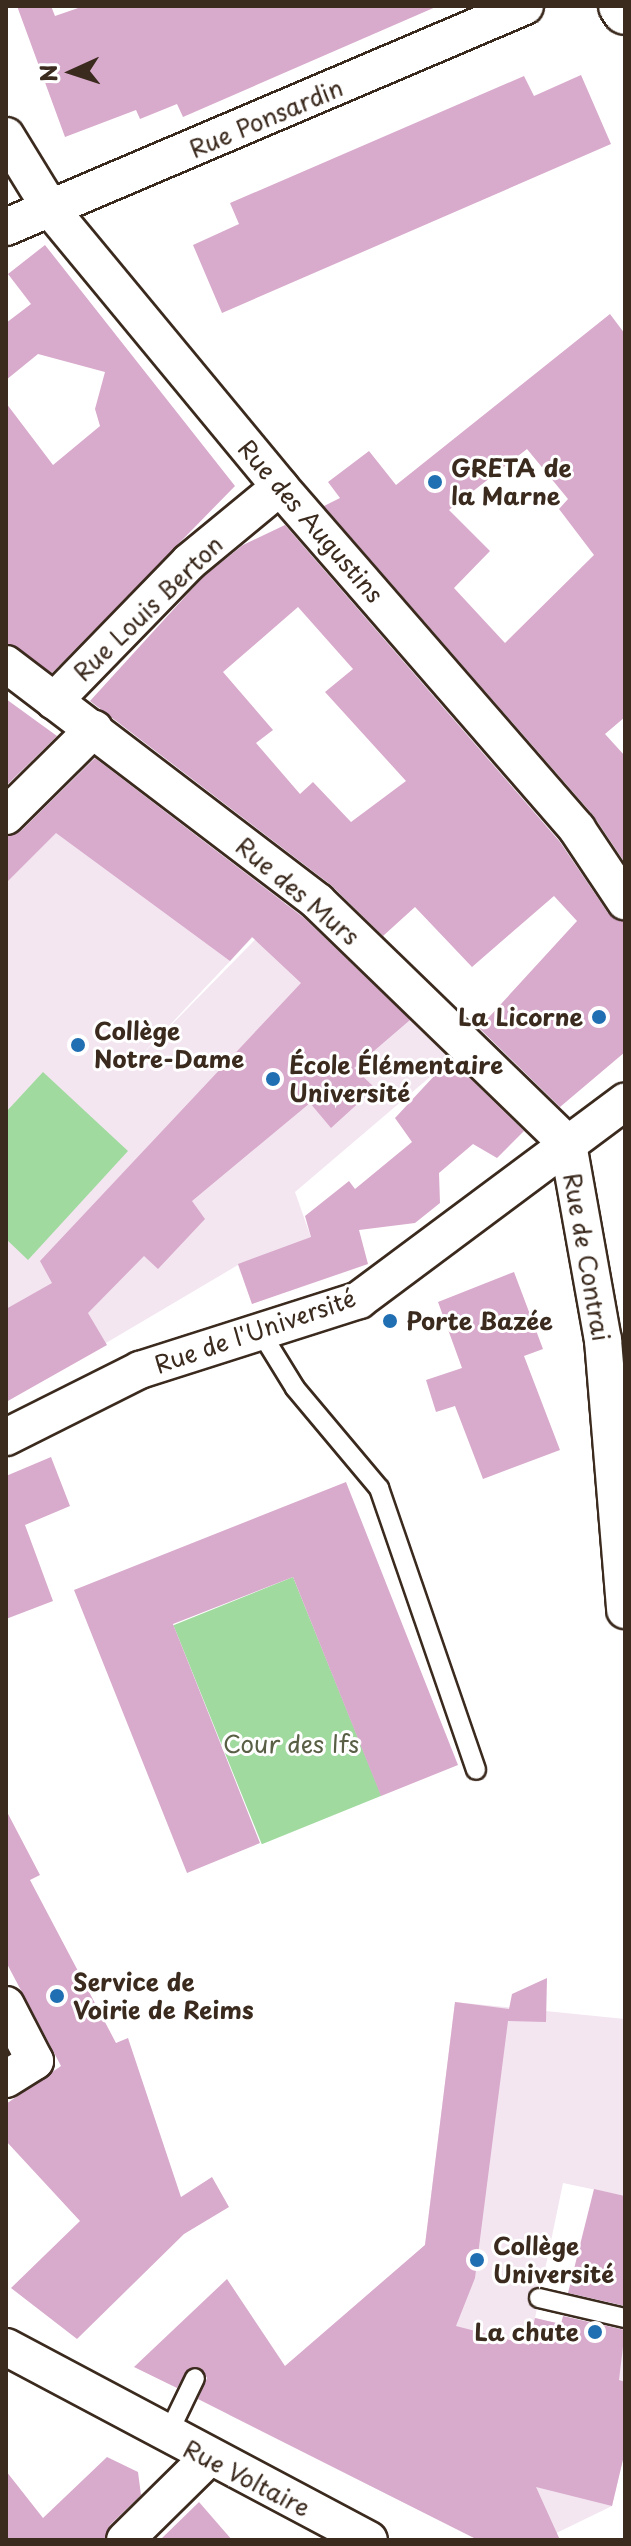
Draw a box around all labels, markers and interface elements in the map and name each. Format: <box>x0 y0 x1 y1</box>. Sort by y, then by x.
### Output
north arrow <box>32 32 112 112</box>
text: N <box>31 64 64 83</box>
street label: Rue Ponsardin <box>185 73 347 163</box>
street label: Rue des Augustins <box>231 432 391 610</box>
place label: GRETA de la Marne <box>451 454 570 510</box>
marker: GRETA de la Marne <box>426 473 444 491</box>
street label: Rue Louis Berton <box>67 529 229 687</box>
street label: Rue des Murs <box>229 830 367 952</box>
place label: La Licorne <box>458 1003 583 1031</box>
marker: La Licorne <box>590 1008 608 1026</box>
place label: Collège Notre-Dame <box>94 1017 244 1073</box>
marker: Collège Notre-Dame <box>69 1036 87 1054</box>
place label: École Élémentaire Université <box>289 1051 504 1107</box>
marker: École Élémentaire Université <box>264 1070 282 1088</box>
street label: Rue de Contrai <box>558 1169 616 1345</box>
street label: Rue de l'Université <box>149 1283 361 1379</box>
place label: Porte Bazée <box>406 1307 554 1335</box>
marker: Porte Bazée <box>381 1312 399 1330</box>
park label: Cour des Ifs <box>223 1730 359 1758</box>
place label: Service de Voirie de Reims <box>73 1968 255 2024</box>
marker: Service de Voirie de Reims <box>48 1987 66 2005</box>
place label: Collège Université <box>493 2232 614 2288</box>
marker: Collège Université <box>468 2251 486 2269</box>
place label: La chute <box>474 2318 579 2346</box>
marker: La chute <box>586 2323 604 2341</box>
street label: Rue Voltaire <box>178 2433 316 2523</box>

